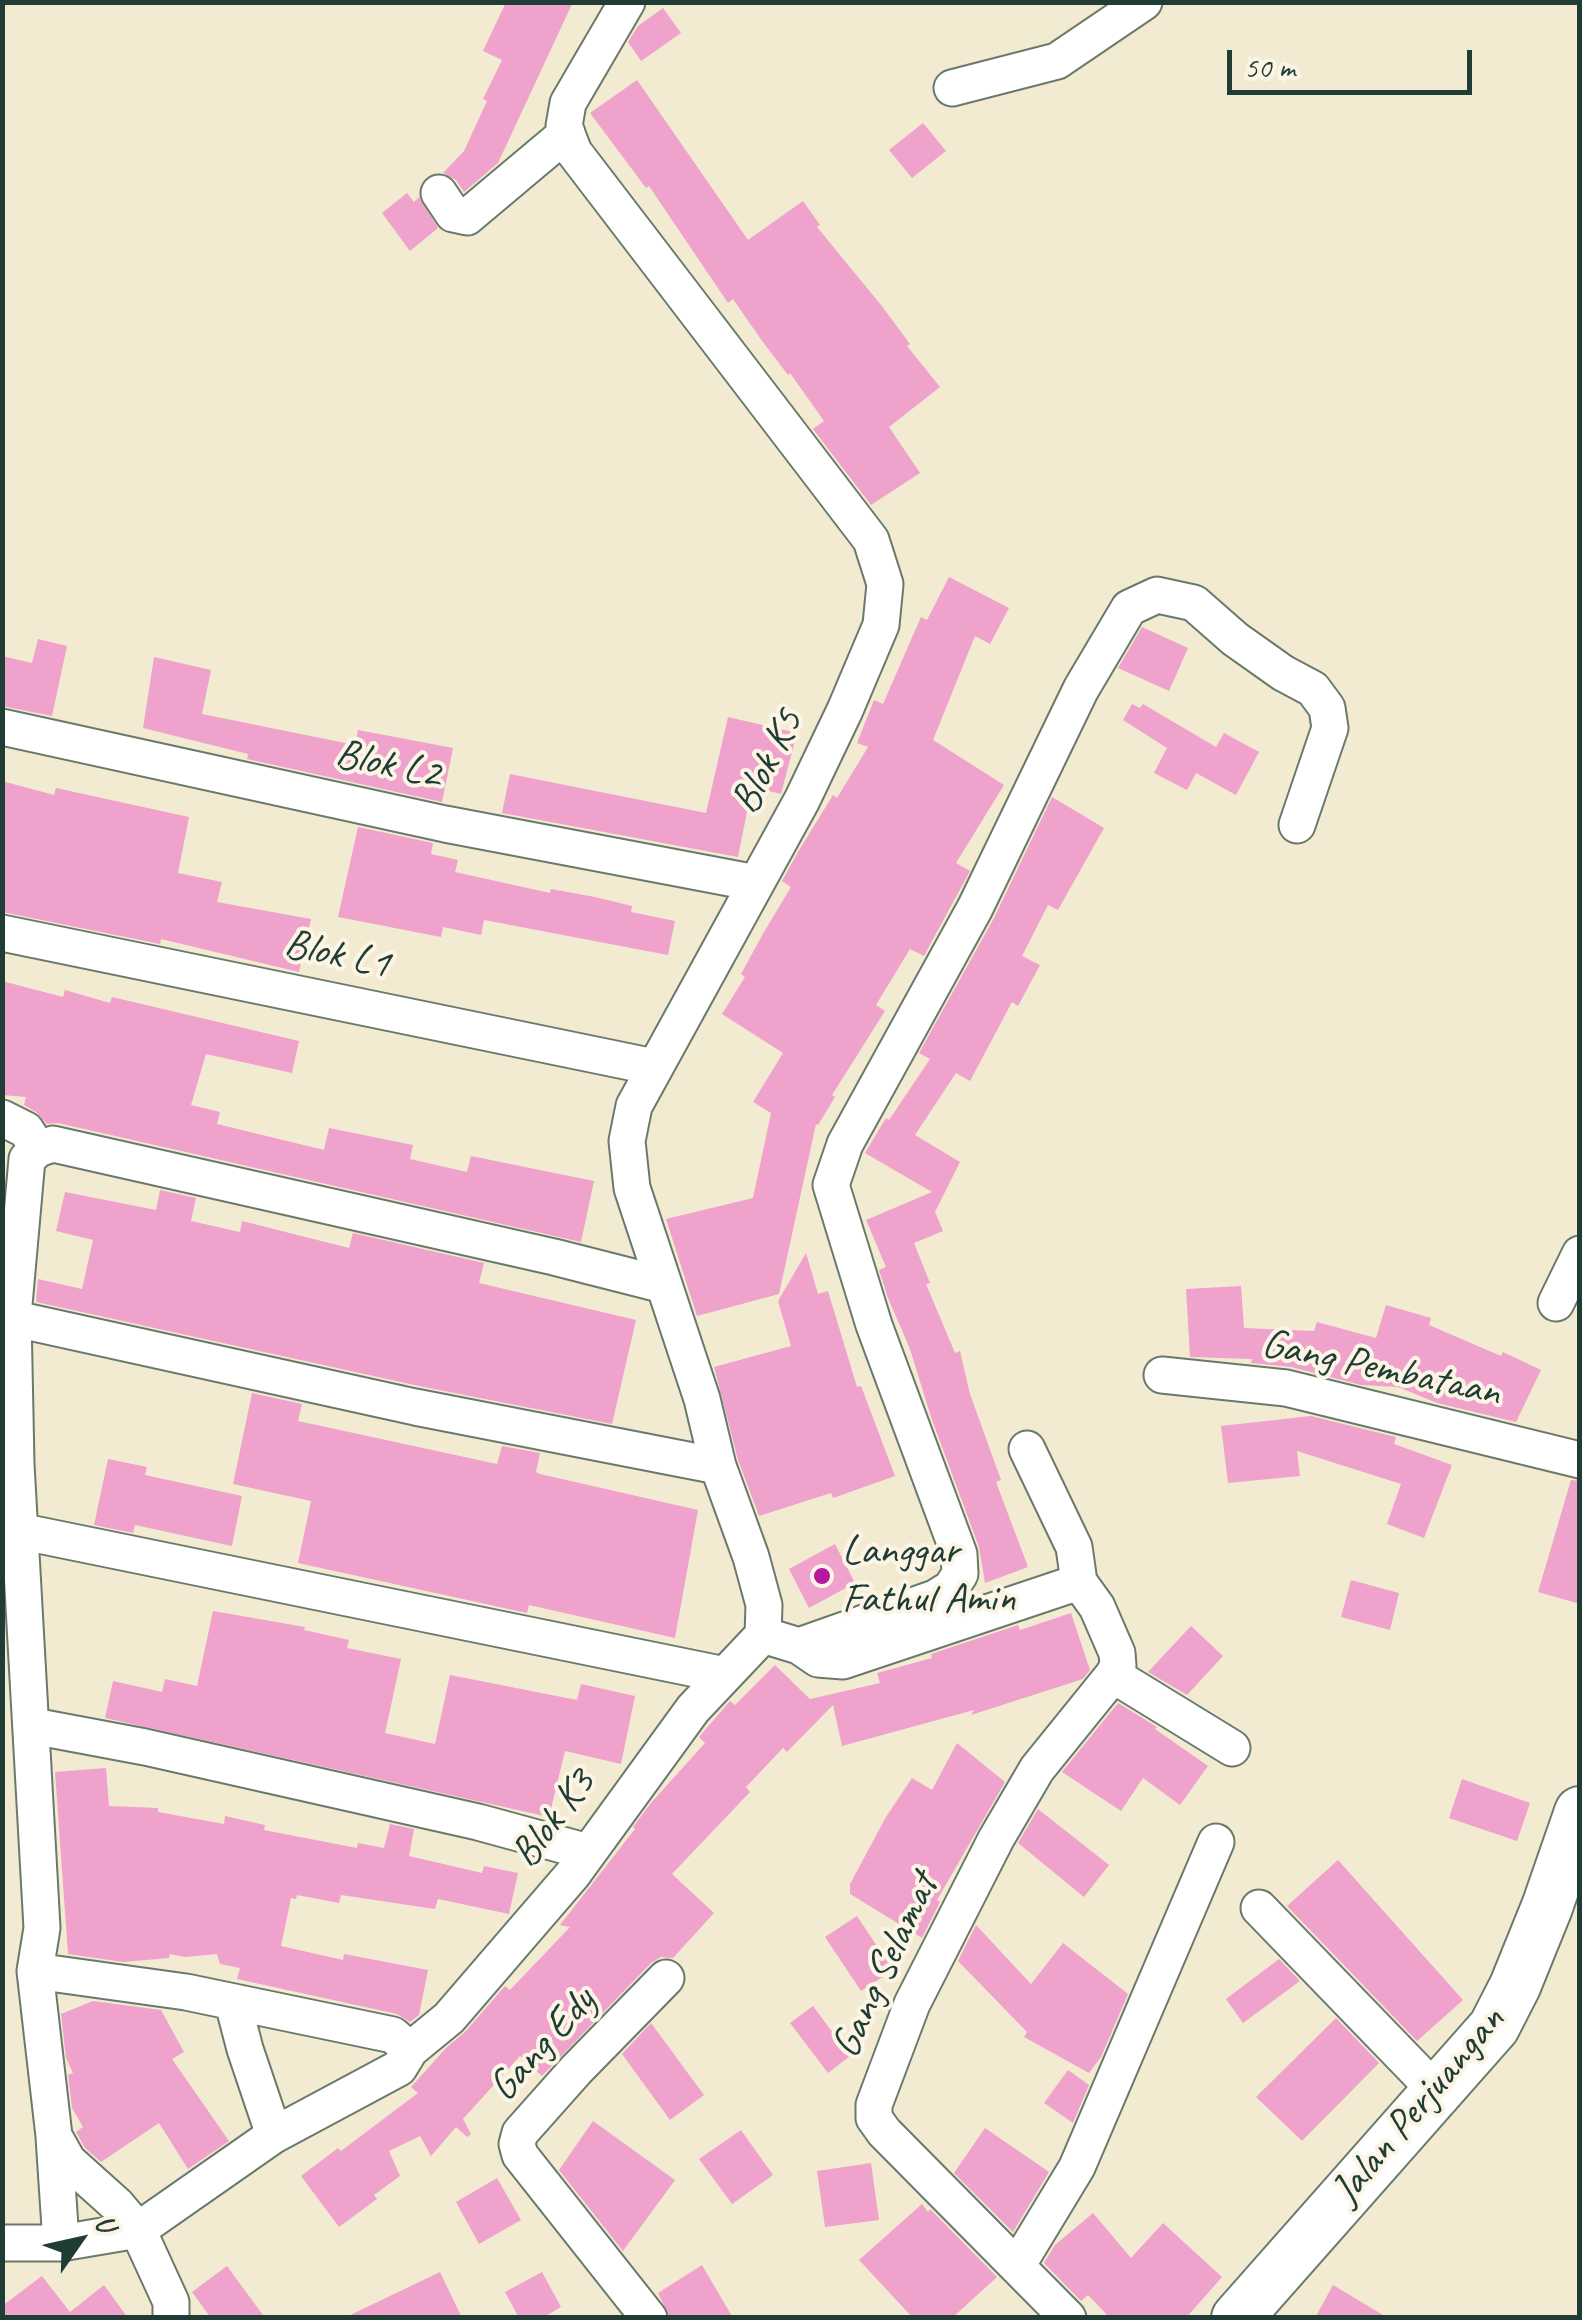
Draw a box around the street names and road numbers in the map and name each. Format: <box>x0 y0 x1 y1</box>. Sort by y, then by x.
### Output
street label: Blok K5 <box>721 702 815 822</box>
street label: Blok L2 <box>331 729 445 801</box>
street label: Blok L1 <box>280 919 394 991</box>
street label: Gang Pembataan <box>1257 1319 1505 1419</box>
street label: Blok K3 <box>501 1760 607 1878</box>
street label: Gang Selamat <box>821 1866 951 2066</box>
street label: Gang Edy <box>479 1978 607 2112</box>
street label: Jalan Perjuangan <box>1321 1996 1517 2216</box>

